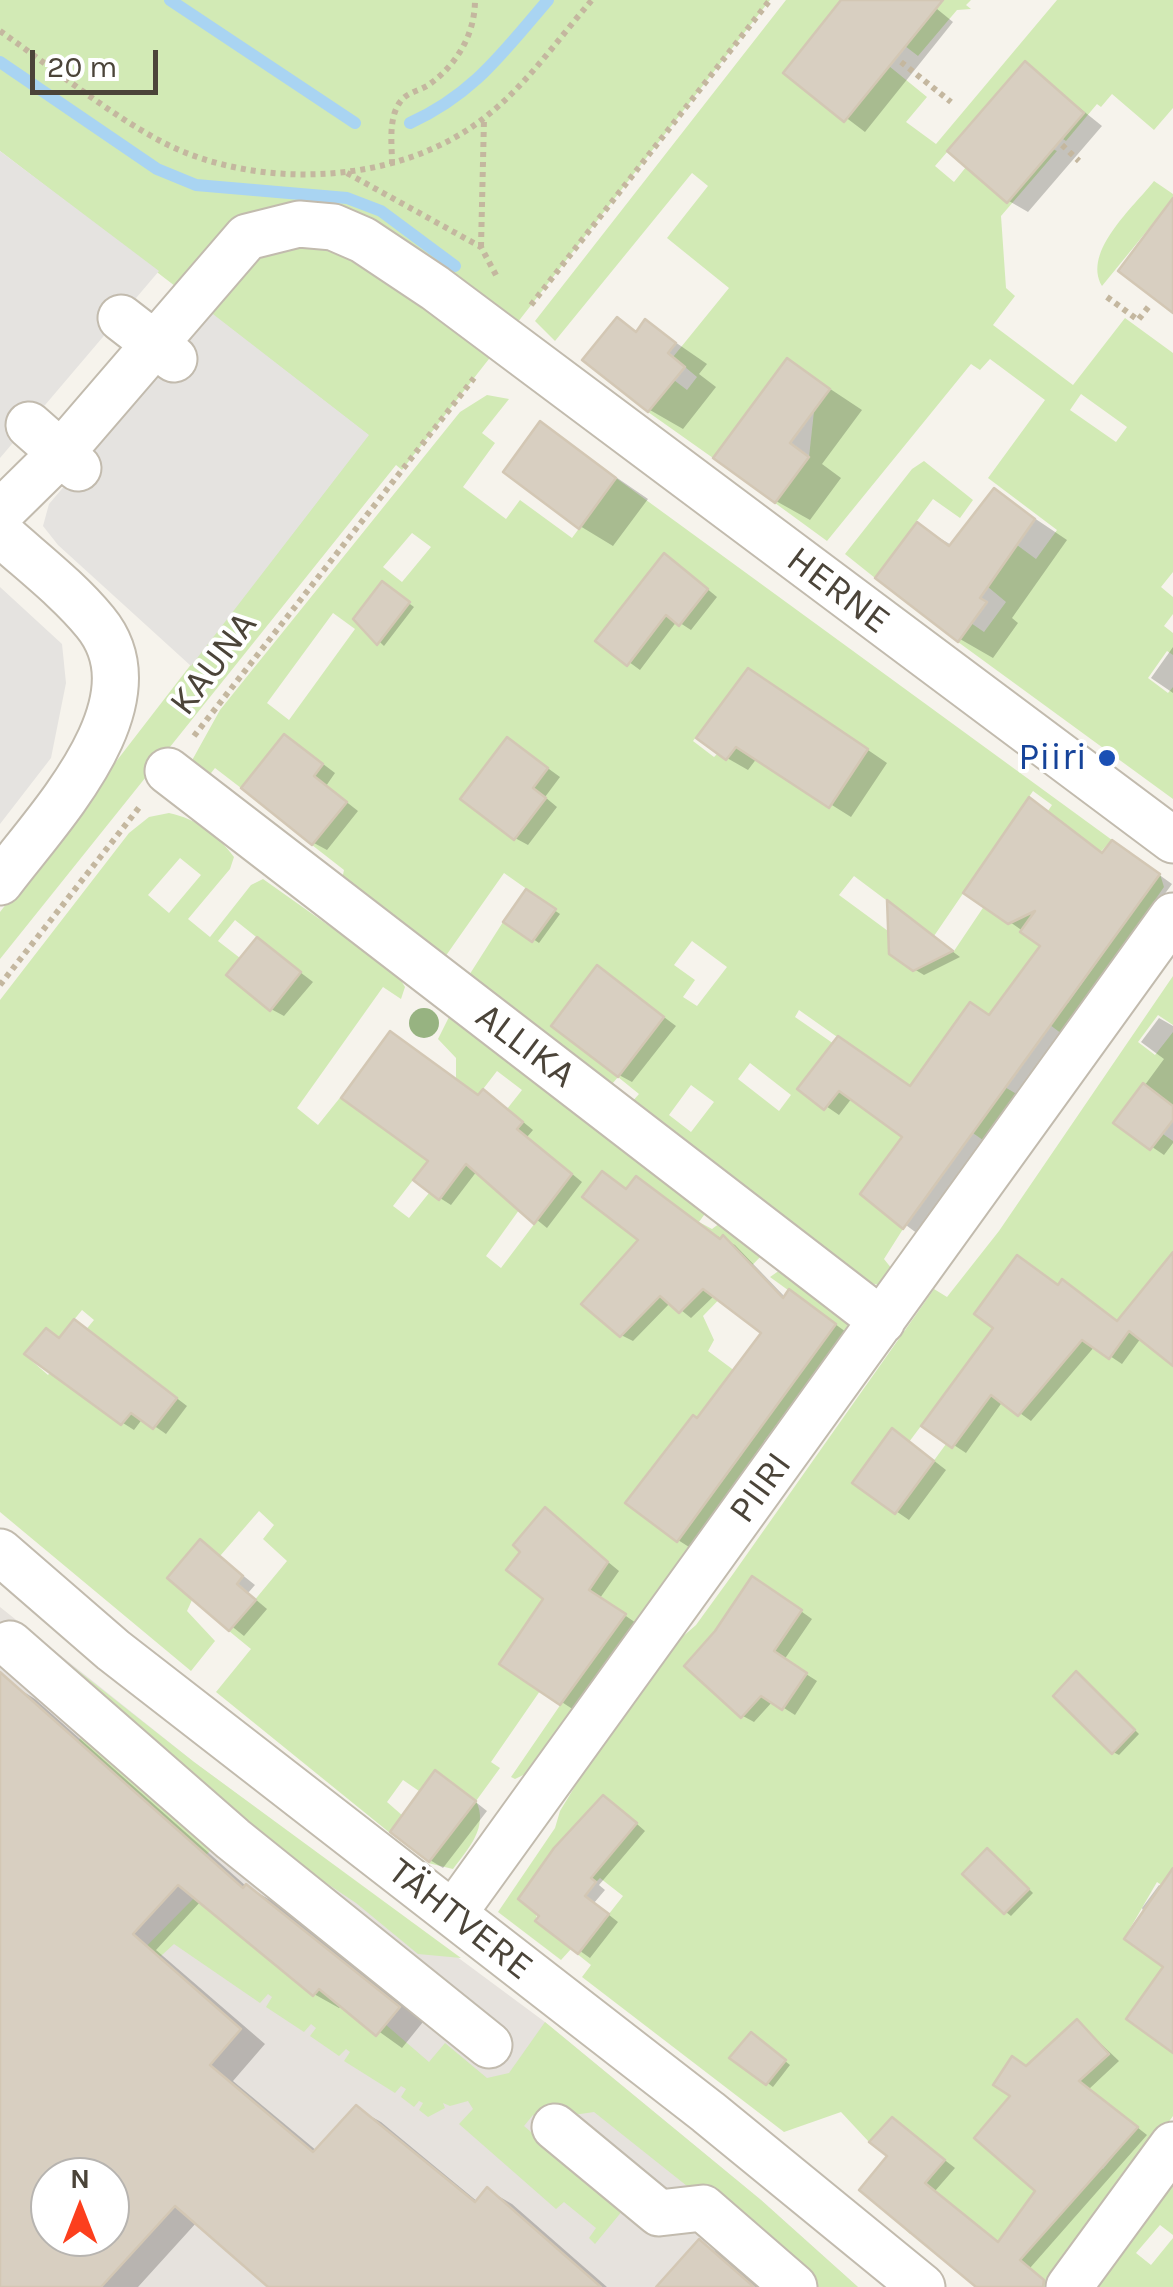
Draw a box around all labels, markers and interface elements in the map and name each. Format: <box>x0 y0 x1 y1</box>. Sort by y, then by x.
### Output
scale bar <box>35 30 162 92</box>
text: 20 m <box>47 49 117 85</box>
street label: HERNE <box>777 537 899 645</box>
street label: KAUNA <box>160 603 268 725</box>
place label: Piiri <box>1018 735 1087 781</box>
marker: Piiri <box>1096 747 1118 769</box>
street label: ALLIKA <box>466 994 584 1098</box>
street label: PIIRI <box>720 1444 802 1532</box>
street label: TÄHTVERE <box>379 1849 541 1991</box>
north arrow <box>30 2157 130 2257</box>
text: N <box>70 2162 90 2195</box>

